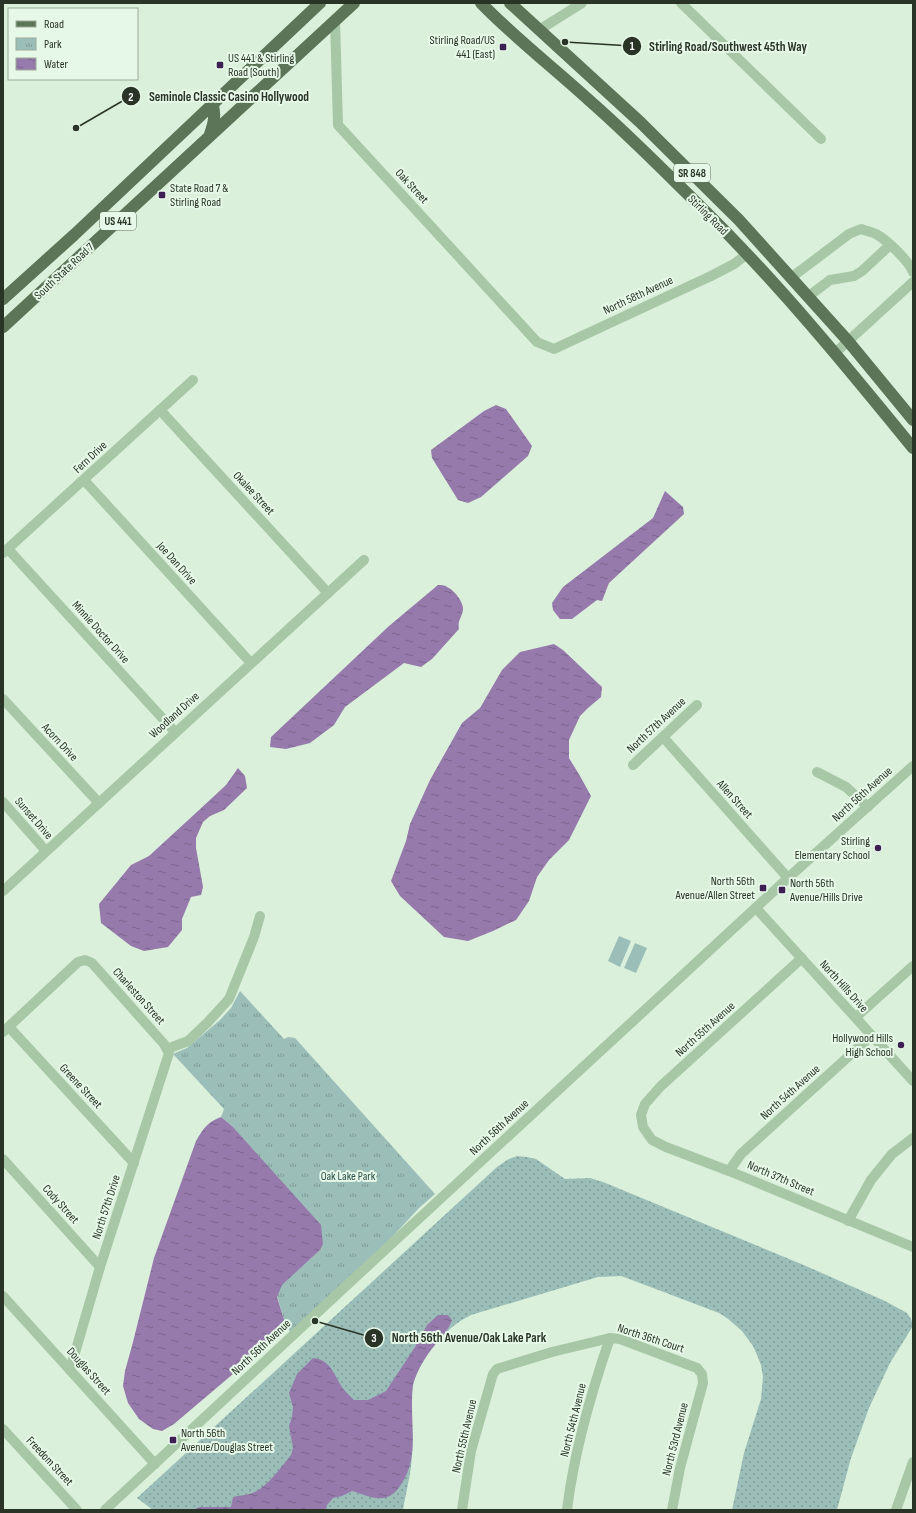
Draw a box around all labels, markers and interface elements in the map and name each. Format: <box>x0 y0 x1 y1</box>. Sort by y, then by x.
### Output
legend <box>8 8 138 80</box>
text: Road <box>44 17 64 32</box>
place label: Stirling Road/US 441 (East) <box>429 33 495 62</box>
callout: Stirling Road/Southwest 45th Way <box>622 34 815 59</box>
text: Park <box>44 37 62 52</box>
text: 1 <box>630 39 635 54</box>
text: Stirling Road/Southwest 45th Way <box>649 39 808 55</box>
marker: Stirling Road/US 441 (East) <box>498 42 508 52</box>
place label: US 441 & Stirling Road (South) <box>228 51 295 80</box>
text: Water <box>44 57 68 72</box>
marker: US 441 & Stirling Road (South) <box>215 60 225 70</box>
callout: Seminole Classic Casino Hollywood <box>121 84 317 109</box>
text: Seminole Classic Casino Hollywood <box>149 89 309 105</box>
text: 2 <box>128 90 134 105</box>
road number: SR 848 <box>674 164 710 182</box>
street label: Oak Street <box>392 166 432 207</box>
place label: State Road 7 & Stirling Road <box>170 181 228 210</box>
marker: State Road 7 & Stirling Road <box>157 190 167 200</box>
street label: Stirling Road <box>684 192 731 239</box>
road number: US 441 <box>100 212 136 230</box>
street label: South State Road 7 <box>31 240 97 303</box>
street label: North 58th Avenue <box>601 273 676 318</box>
street label: Fern Drive <box>70 438 110 477</box>
street label: Okalee Street <box>230 468 278 519</box>
street label: Joe Dan Drive <box>153 538 200 588</box>
street label: Minnie Doctor Drive <box>69 598 133 667</box>
street label: Woodland Drive <box>146 689 203 742</box>
street label: North 57th Avenue <box>624 694 689 756</box>
street label: Acorn Drive <box>38 719 81 765</box>
street label: North 56th Avenue <box>829 763 896 825</box>
street label: Allen Street <box>713 776 756 822</box>
street label: Sunset Drive <box>11 794 56 843</box>
place label: Stirling Elementary School <box>795 834 870 863</box>
marker: Stirling Elementary School <box>873 843 883 853</box>
place label: North 56th Avenue/Allen Street <box>674 874 755 903</box>
place label: North 56th Avenue/Hills Drive <box>789 876 863 905</box>
marker: North 56th Avenue/Allen Street <box>758 883 768 893</box>
marker: North 56th Avenue/Hills Drive <box>777 885 787 895</box>
street label: North Hills Drive <box>816 957 871 1016</box>
street label: Charleston Street <box>109 965 168 1028</box>
street label: North 55th Avenue <box>672 999 738 1060</box>
place label: Hollywood Hills High School <box>832 1031 893 1060</box>
marker: Hollywood Hills High School <box>896 1040 906 1050</box>
street label: Greene Street <box>56 1061 105 1112</box>
street label: North 54th Avenue <box>757 1061 823 1123</box>
street label: North 56th Avenue <box>467 1096 532 1159</box>
street label: North 37th Street <box>745 1158 817 1199</box>
park label: Oak Lake Park <box>321 1169 376 1184</box>
street label: North 57th Drive <box>89 1173 124 1241</box>
street label: Cody Street <box>39 1182 82 1227</box>
street label: North 56th Avenue <box>229 1316 294 1379</box>
street label: North 36th Court <box>616 1321 686 1356</box>
callout: North 56th Avenue/Oak Lake Park <box>364 1325 555 1350</box>
text: North 56th Avenue/Oak Lake Park <box>392 1330 547 1346</box>
text: 3 <box>371 1331 377 1346</box>
street label: Douglas Street <box>63 1344 114 1399</box>
street label: North 54th Avenue <box>557 1382 590 1458</box>
street label: North 55th Avenue <box>449 1398 480 1474</box>
street label: North 53rd Avenue <box>659 1401 692 1477</box>
place label: North 56th Avenue/Douglas Street <box>180 1426 273 1455</box>
street label: Freedom Street <box>23 1433 77 1490</box>
marker: North 56th Avenue/Douglas Street <box>168 1435 178 1445</box>

